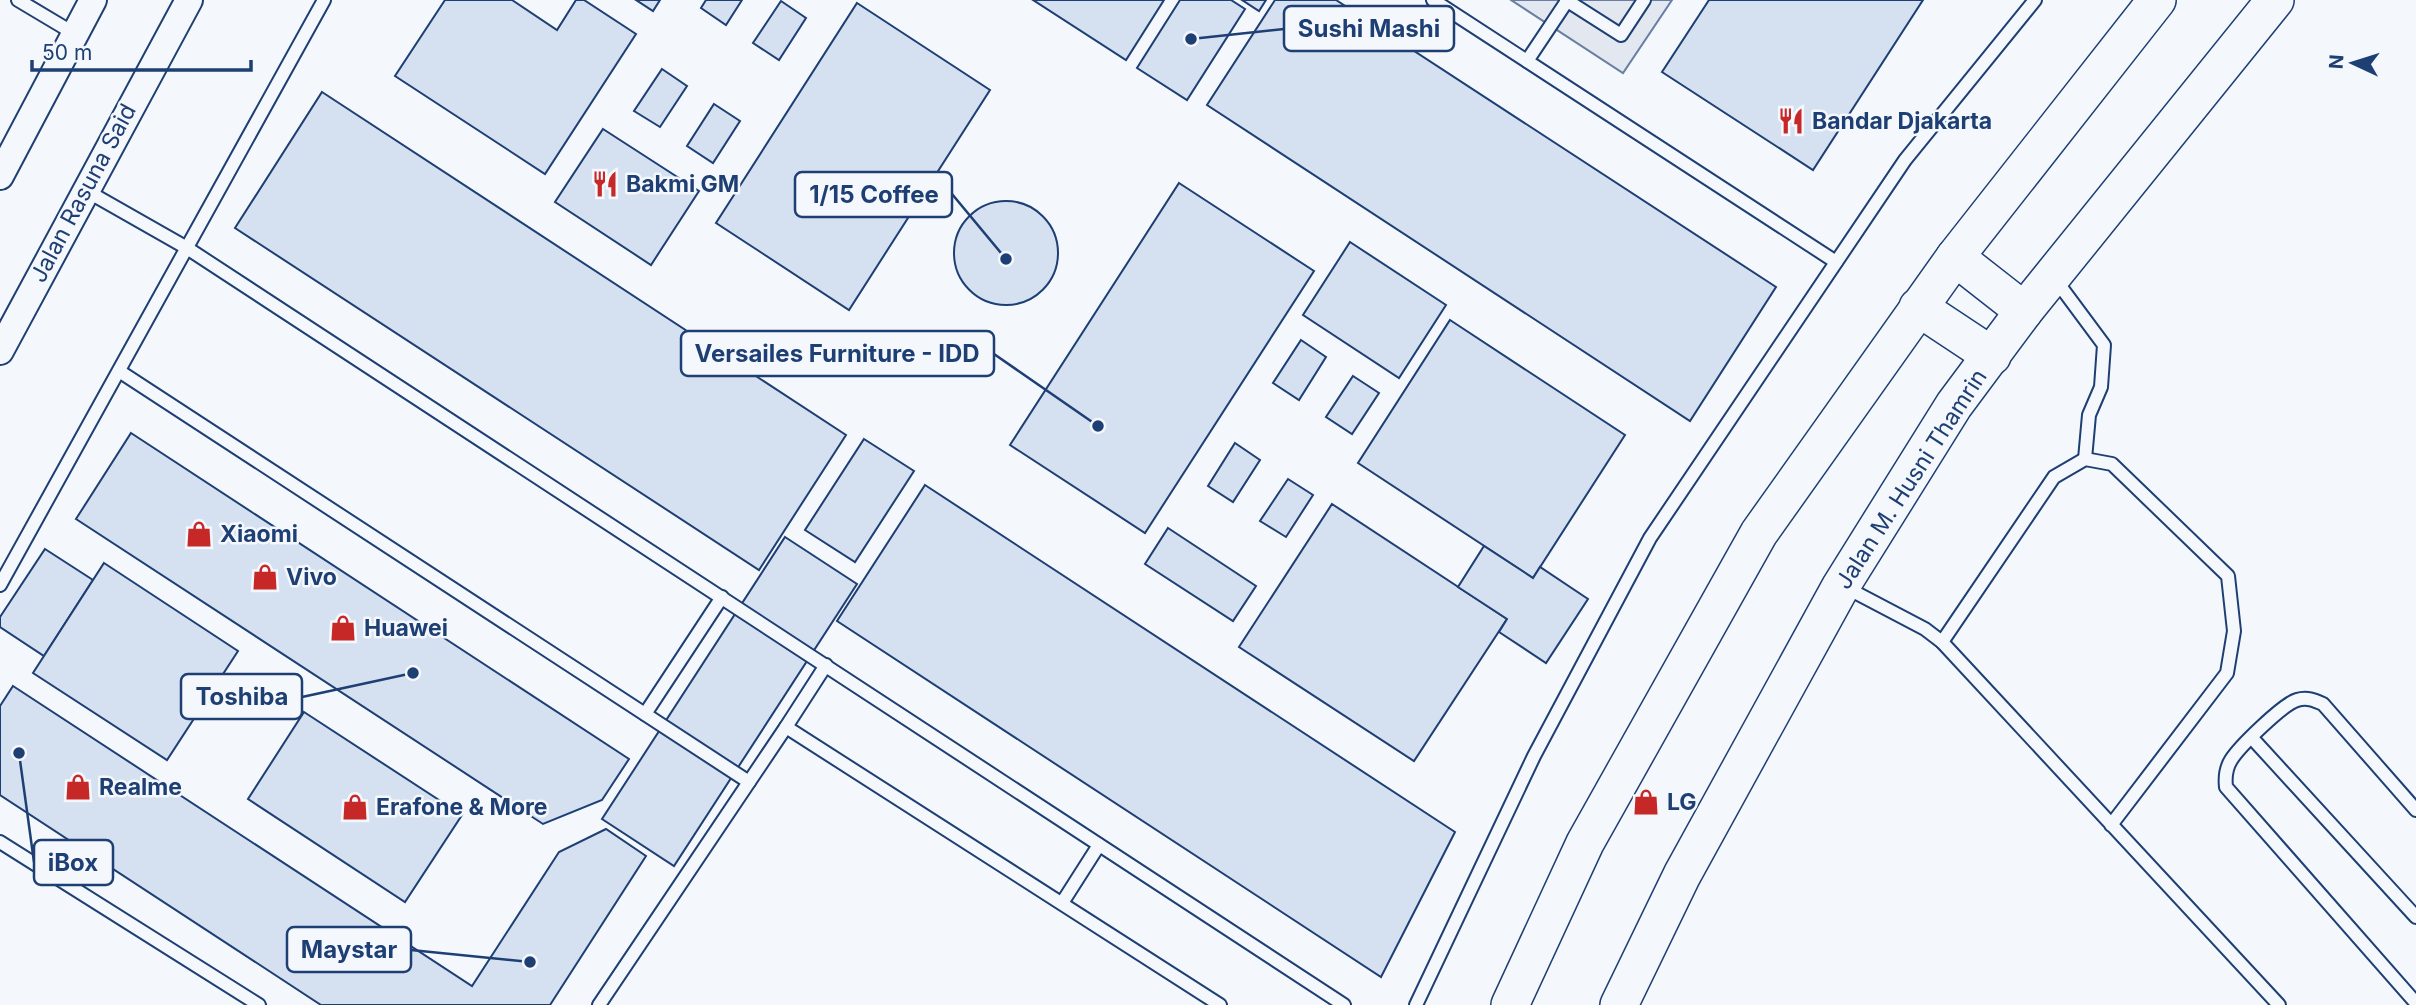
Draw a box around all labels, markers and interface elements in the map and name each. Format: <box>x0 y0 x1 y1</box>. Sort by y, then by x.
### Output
callout: Sushi Mashi <box>1284 6 1454 51</box>
text: Sushi Mashi <box>1298 14 1440 43</box>
scale bar <box>32 28 250 72</box>
north arrow <box>2318 28 2388 98</box>
text: 50 m <box>42 40 92 65</box>
text: N <box>2325 54 2349 70</box>
street label: Jalan Rasuna Said <box>24 99 142 287</box>
restaurant icon: Bandar Djakarta <box>1776 106 1806 136</box>
place label: Bandar Djakarta <box>1812 107 1992 135</box>
restaurant icon: Bakmi GM <box>590 169 620 199</box>
place label: Bakmi GM <box>626 170 739 198</box>
callout: 1/15 Coffee <box>795 172 952 217</box>
text: 1/15 Coffee <box>809 180 939 209</box>
callout: Versailes Furniture - IDD <box>681 331 994 376</box>
text: Versailes Furniture - IDD <box>694 339 980 368</box>
street label: Jalan M. Husni Thamrin <box>1829 364 1993 594</box>
shop icon: Xiaomi <box>184 519 214 549</box>
place label: Xiaomi <box>220 520 298 548</box>
shop icon: Vivo <box>250 562 280 592</box>
place label: Vivo <box>286 563 337 591</box>
shop icon: Huawei <box>328 613 358 643</box>
place label: Huawei <box>364 614 448 642</box>
callout: Toshiba <box>181 674 302 719</box>
text: Toshiba <box>195 682 289 711</box>
shop icon: Realme <box>63 772 93 802</box>
place label: Realme <box>99 773 182 801</box>
shop icon: LG <box>1631 787 1661 817</box>
place label: LG <box>1667 788 1697 816</box>
shop icon: Erafone & More <box>340 792 370 822</box>
place label: Erafone & More <box>376 793 548 821</box>
callout: iBox <box>34 840 113 885</box>
text: iBox <box>48 848 98 877</box>
callout: Maystar <box>287 927 411 972</box>
text: Maystar <box>301 935 397 964</box>

